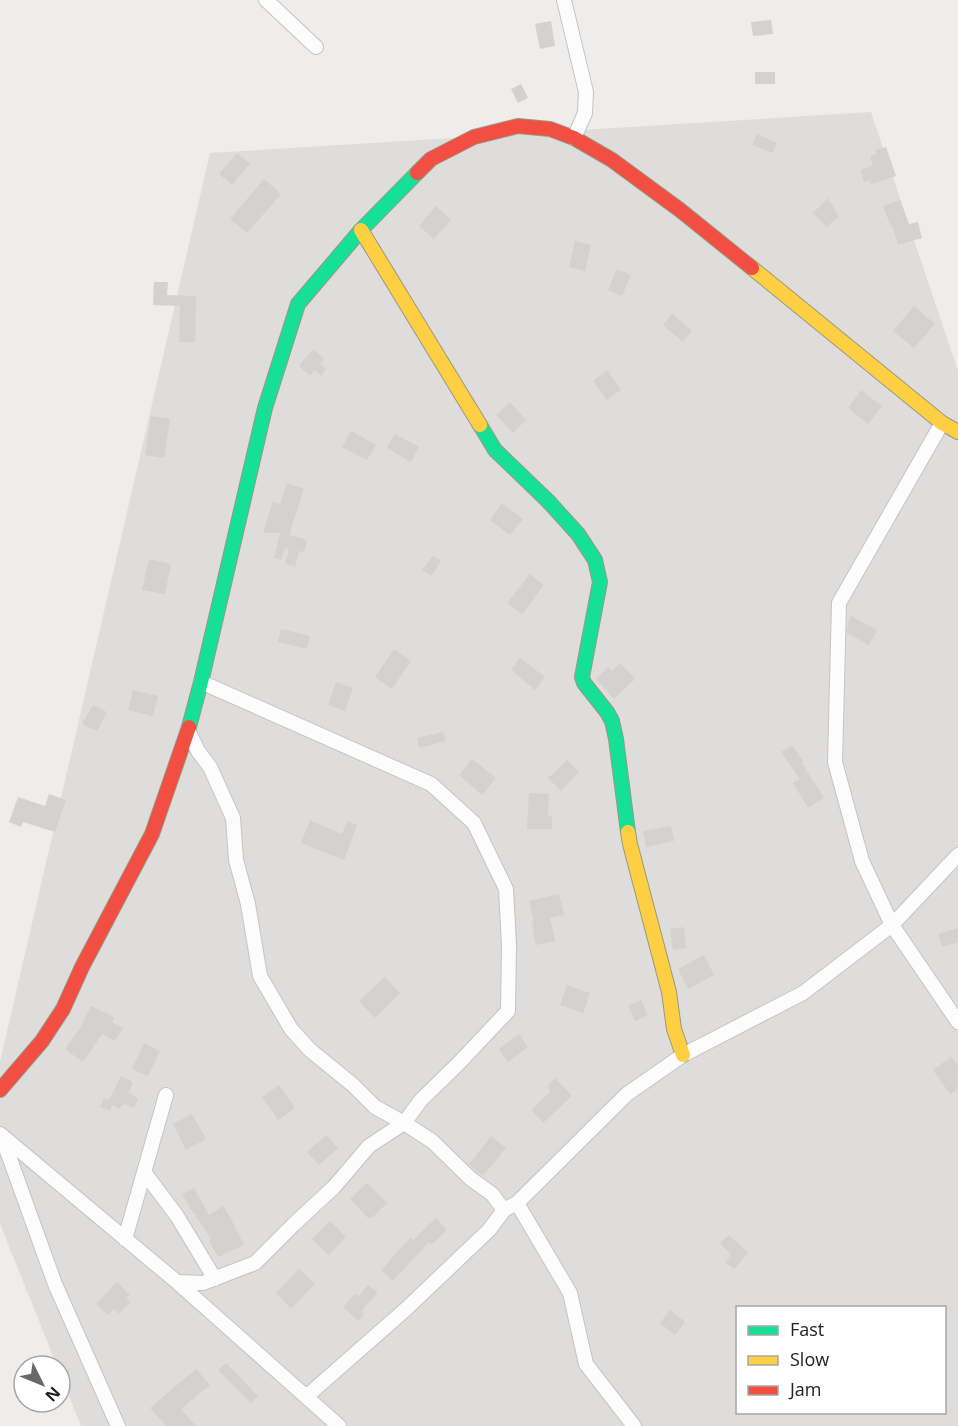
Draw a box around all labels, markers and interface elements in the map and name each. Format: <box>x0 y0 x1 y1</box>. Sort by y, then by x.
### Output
legend <box>736 1306 946 1414</box>
text: Fast <box>790 1317 824 1341</box>
text: Slow <box>790 1347 829 1371</box>
north arrow <box>12 1354 72 1414</box>
text: Jam <box>788 1377 822 1401</box>
text: N <box>40 1382 65 1406</box>

